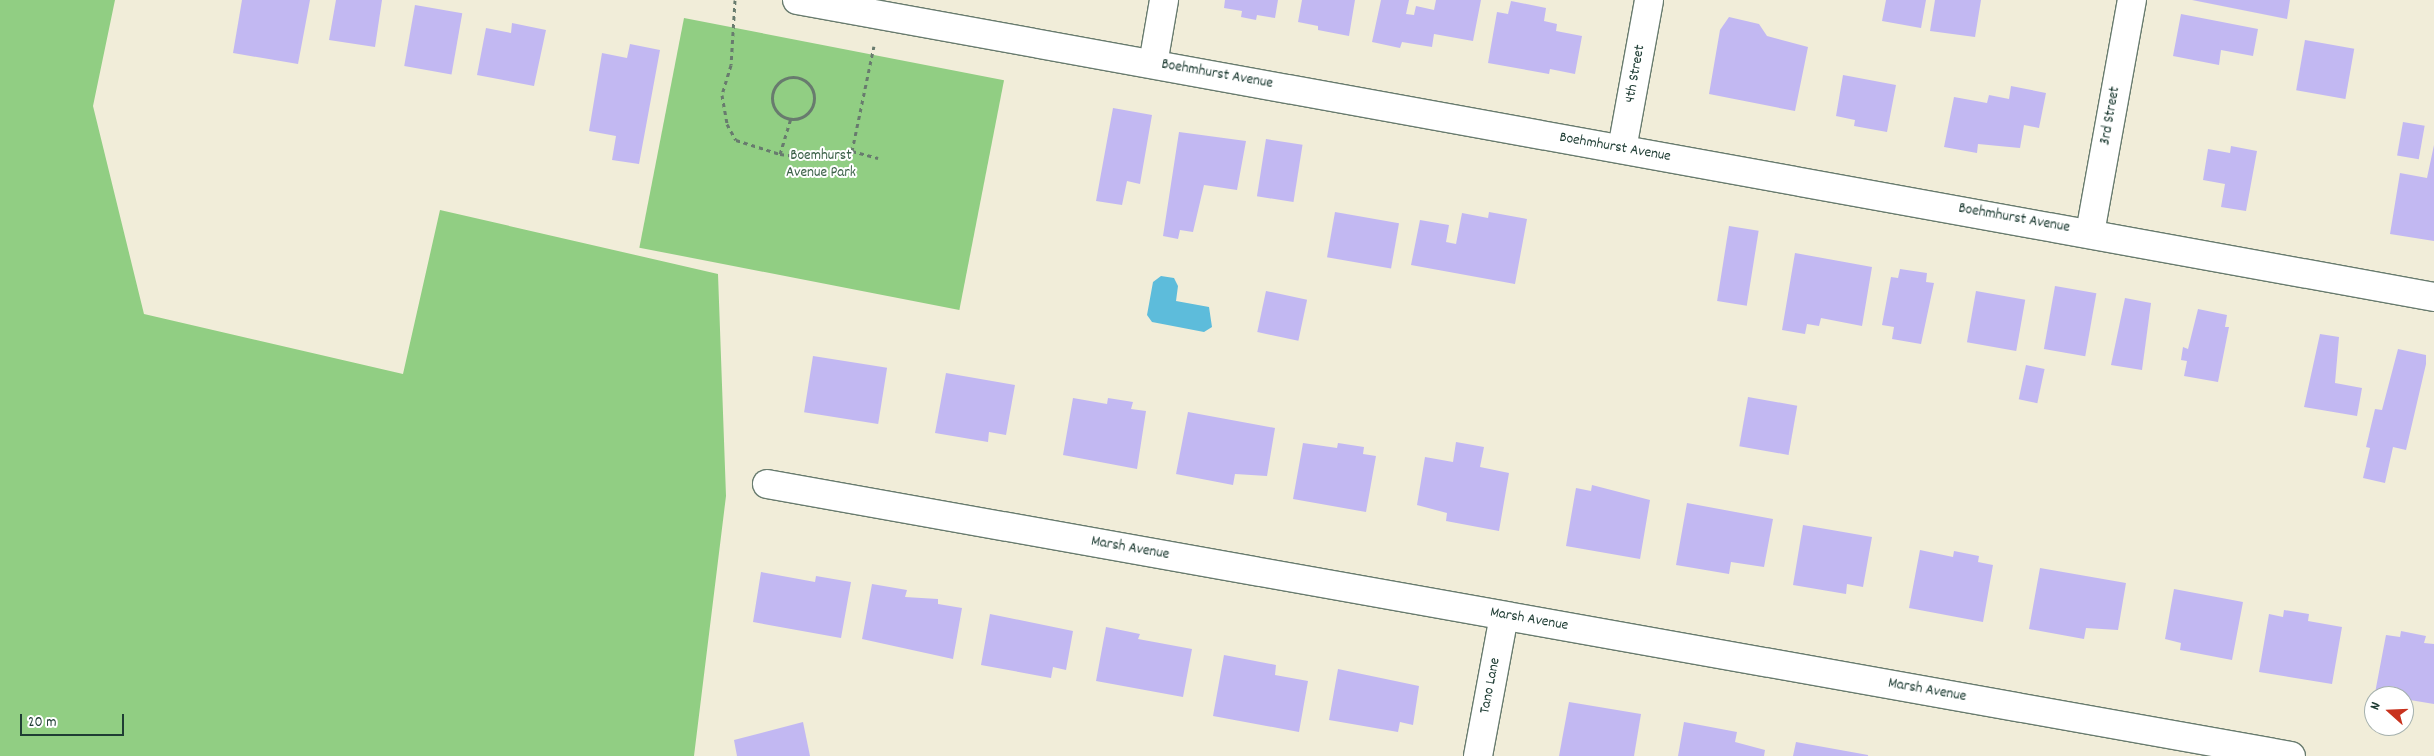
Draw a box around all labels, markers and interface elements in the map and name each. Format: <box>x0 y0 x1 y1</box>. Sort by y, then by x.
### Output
street label: 4th Street <box>1622 44 1650 104</box>
street label: Boehmhurst Avenue <box>1160 56 1274 94</box>
street label: 3rd Street <box>2097 85 2125 147</box>
street label: Boehmhurst Avenue <box>1558 129 1672 167</box>
park label: Boemhurst Avenue Park <box>786 147 856 182</box>
street label: Boehmhurst Avenue <box>1957 200 2071 238</box>
street label: Marsh Avenue <box>1090 533 1170 565</box>
street label: Marsh Avenue <box>1489 604 1569 636</box>
street label: Tano Lane <box>1477 656 1505 716</box>
street label: Marsh Avenue <box>1887 675 1967 707</box>
north arrow <box>2364 686 2414 736</box>
text: N <box>2365 700 2386 713</box>
scale bar <box>22 704 126 736</box>
text: 20 m <box>28 712 56 734</box>

